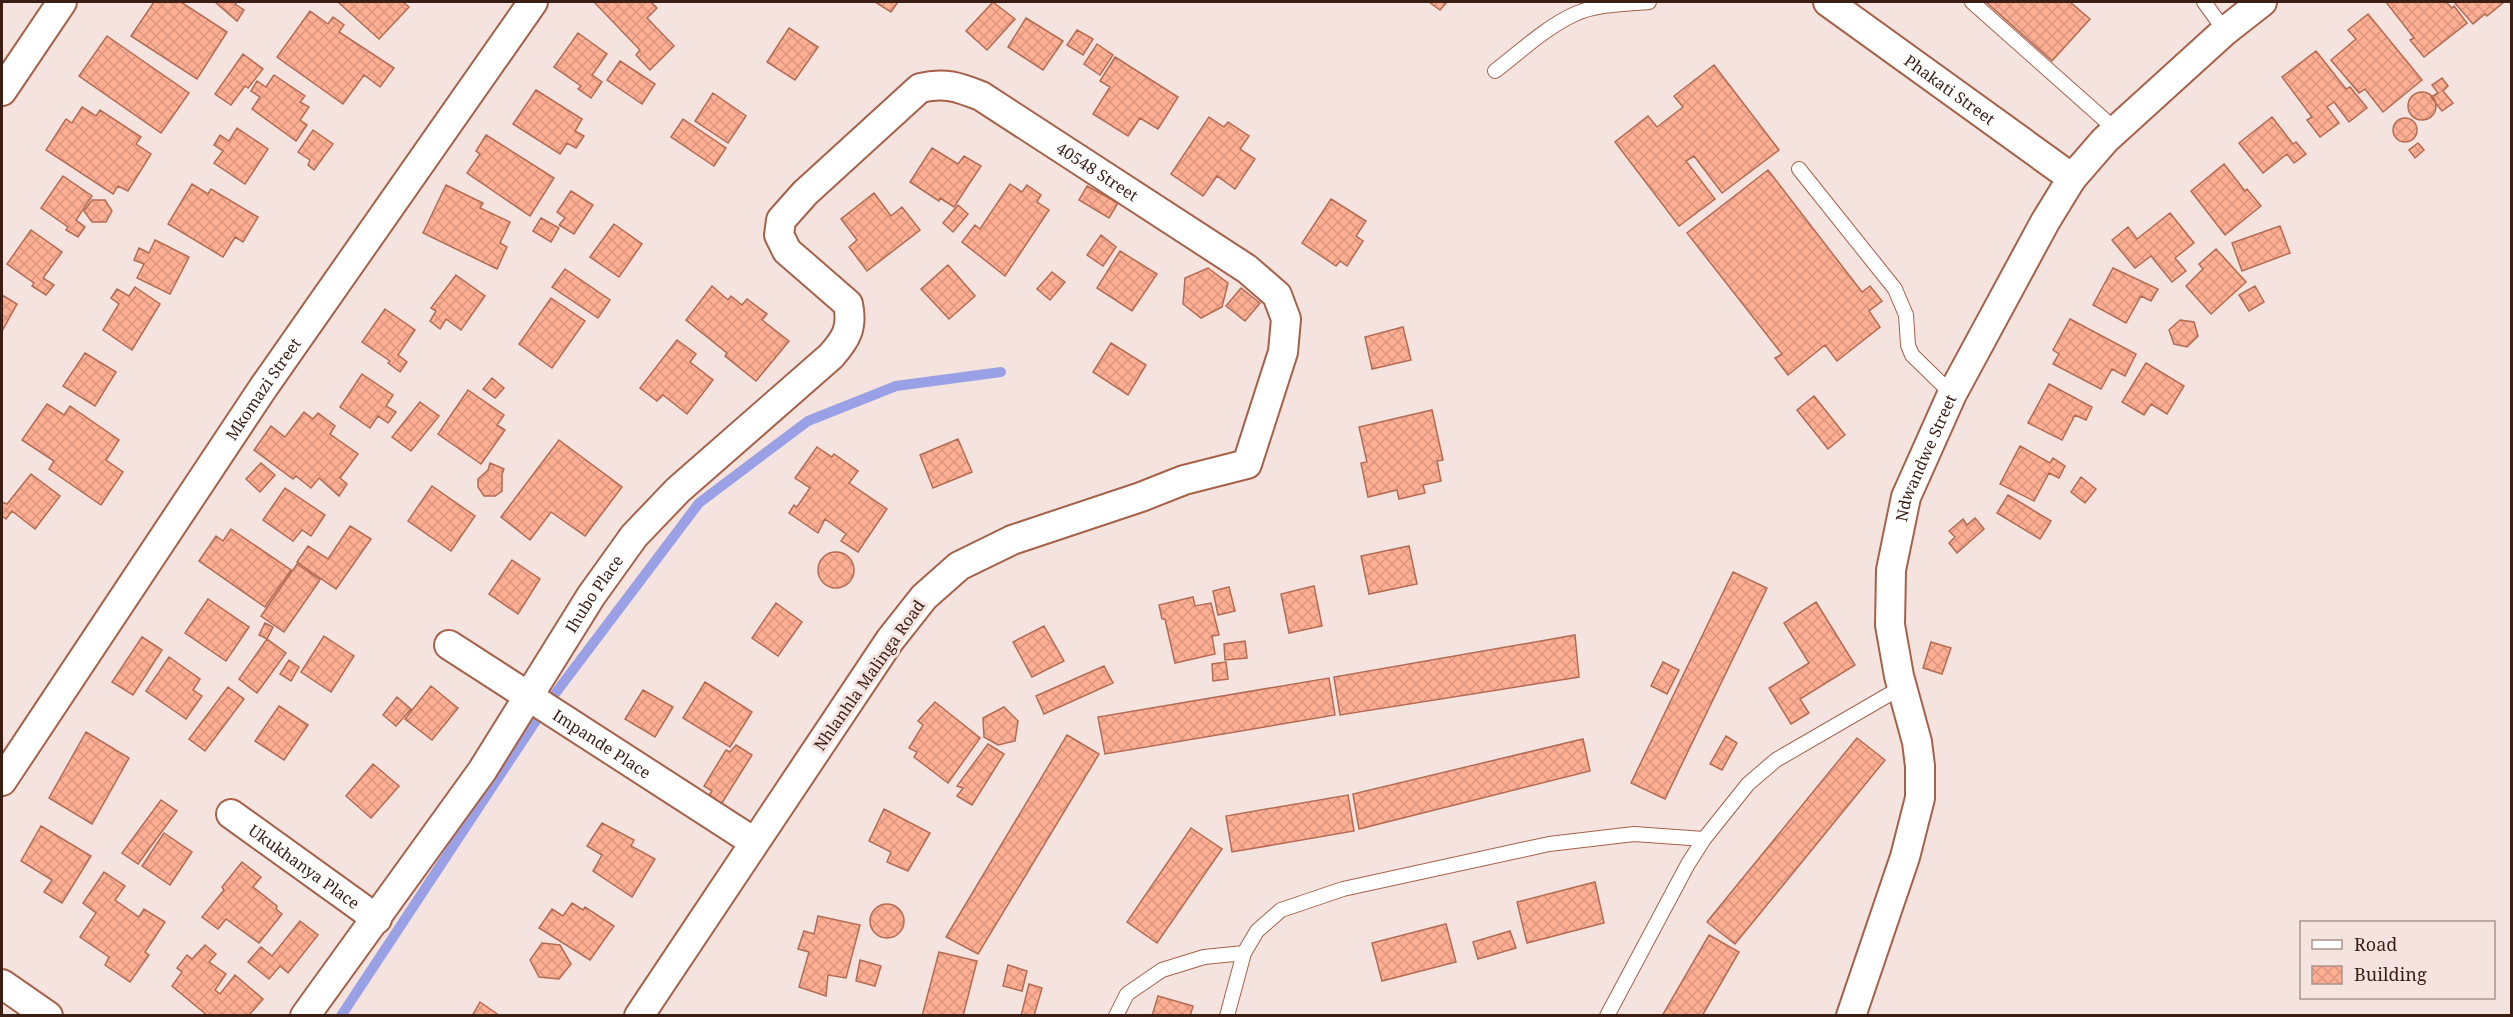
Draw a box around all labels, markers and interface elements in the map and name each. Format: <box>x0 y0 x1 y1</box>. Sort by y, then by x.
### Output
street label: Phakati Street <box>1900 50 2000 130</box>
street label: 40548 Street <box>1052 137 1143 207</box>
street label: Mkomazi Street <box>220 333 306 445</box>
street label: Ndwandwe Street <box>1890 390 1962 524</box>
street label: Ihubo Place <box>560 550 628 637</box>
street label: Nhlanhla Malinga Road <box>808 595 930 755</box>
street label: Impande Place <box>549 704 655 784</box>
street label: Ukukhanya Place <box>244 819 364 914</box>
legend <box>2300 921 2495 999</box>
text: Road <box>2354 932 2397 956</box>
text: Building <box>2354 962 2427 986</box>

